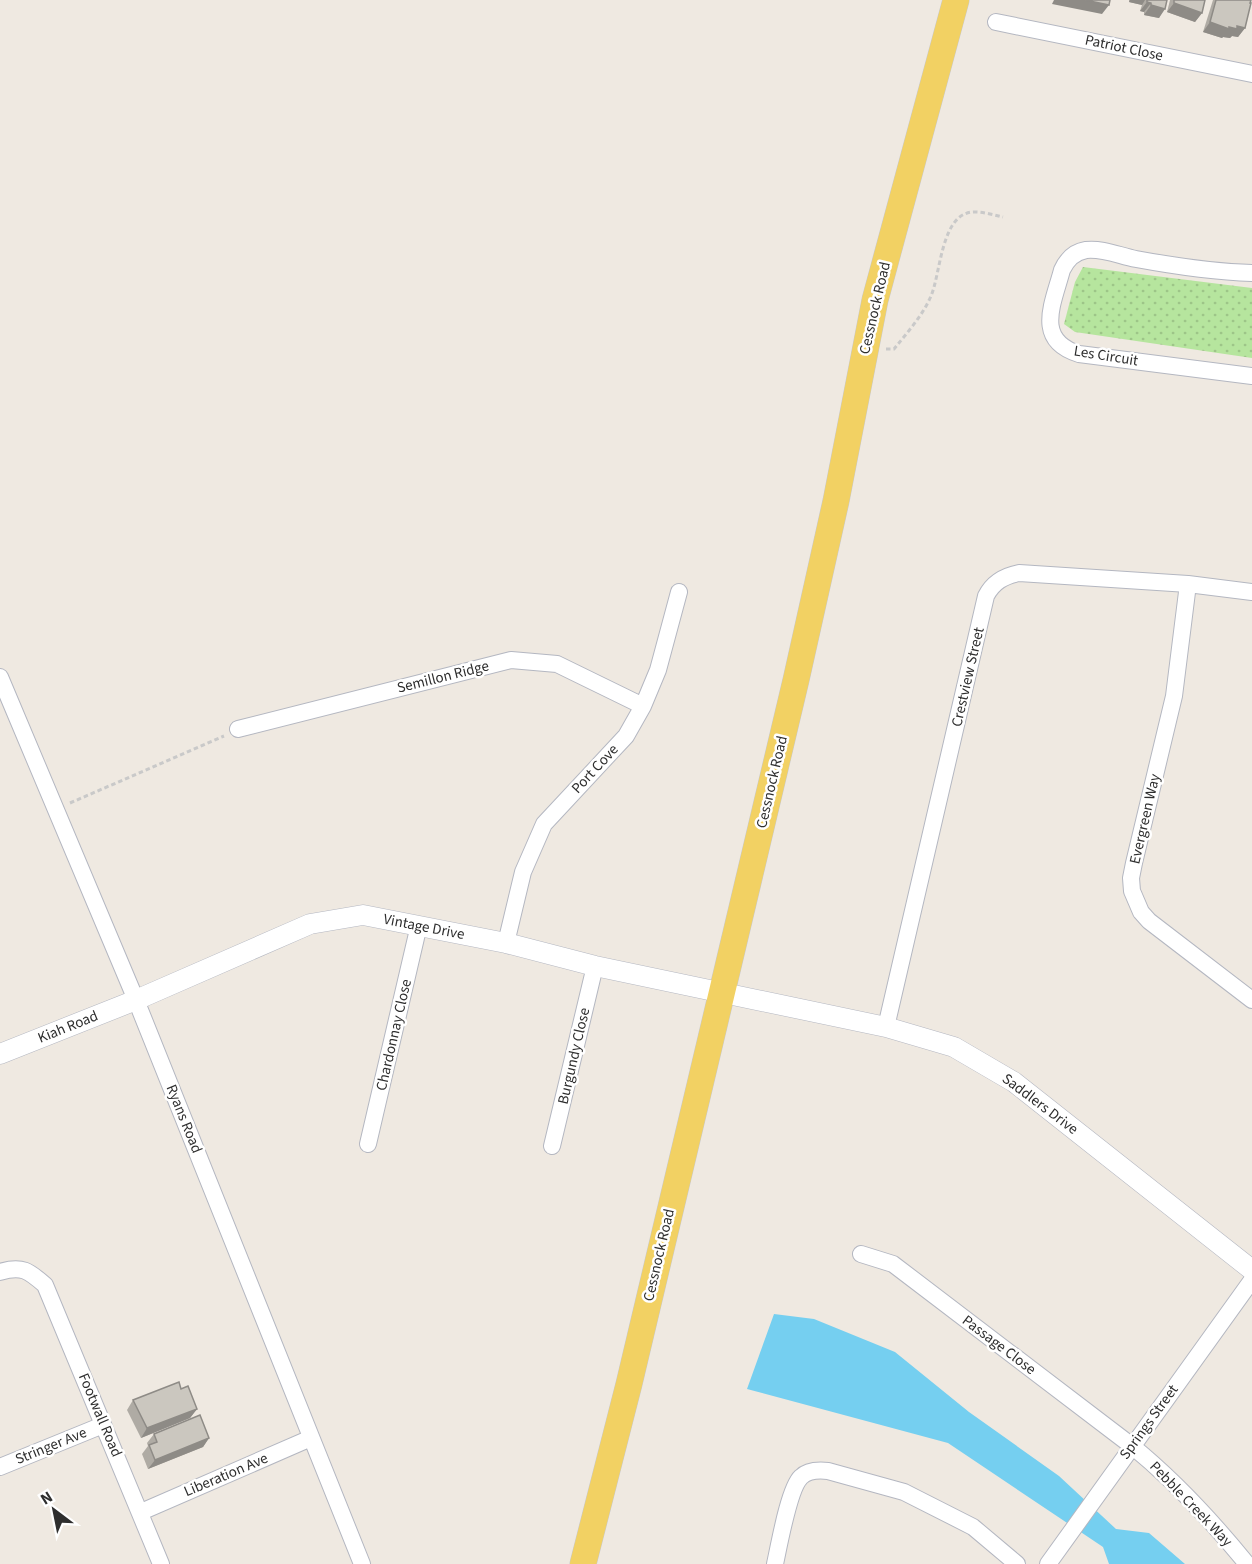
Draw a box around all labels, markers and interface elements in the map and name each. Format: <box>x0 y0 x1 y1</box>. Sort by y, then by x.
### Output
street label: Patriot Close <box>1083 29 1165 67</box>
street label: Cessnock Road <box>854 260 896 356</box>
street label: Les Circuit <box>1072 341 1140 371</box>
street label: Crestview Street <box>946 625 990 729</box>
street label: Semillon Ridge <box>395 655 491 699</box>
street label: Cessnock Road <box>751 734 793 830</box>
street label: Port Cove <box>567 740 623 798</box>
street label: Evergreen Way <box>1124 772 1166 866</box>
street label: Vintage Drive <box>382 909 466 945</box>
street label: Chardonnay Close <box>371 977 417 1093</box>
street label: Kiah Road <box>35 1005 101 1049</box>
street label: Burgundy Close <box>553 1006 595 1106</box>
street label: Saddlers Drive <box>998 1068 1082 1140</box>
street label: Ryans Road <box>161 1081 207 1157</box>
street label: Cessnock Road <box>638 1207 680 1303</box>
street label: Passage Close <box>958 1310 1040 1380</box>
street label: Footwall Road <box>73 1370 127 1460</box>
street label: Springs Street <box>1115 1380 1183 1464</box>
street label: Stringer Ave <box>12 1422 90 1470</box>
street label: Liberation Ave <box>181 1448 271 1502</box>
street label: Pebble Creek Way <box>1145 1457 1237 1551</box>
north arrow <box>24 1480 84 1540</box>
text: N <box>36 1486 57 1510</box>

